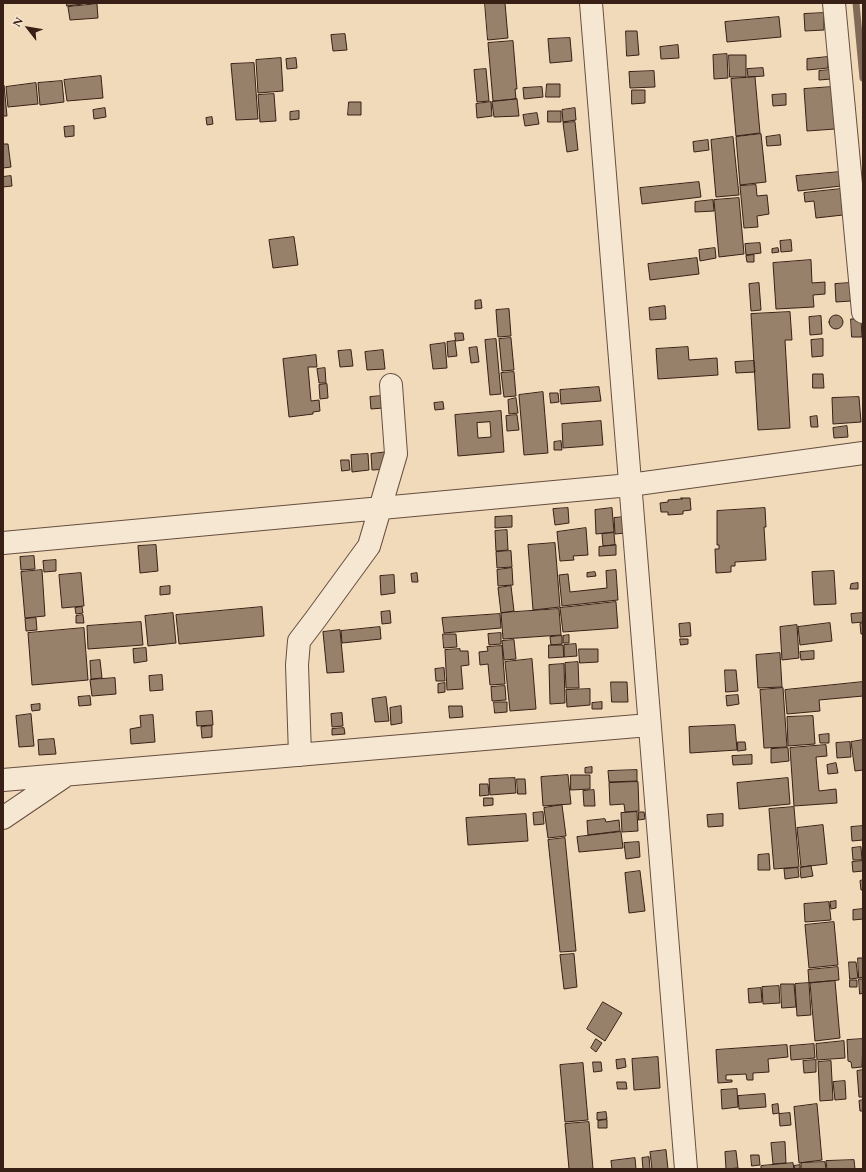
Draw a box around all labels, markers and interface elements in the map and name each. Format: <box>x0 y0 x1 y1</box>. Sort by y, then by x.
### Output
north arrow <box>8 8 48 48</box>
text: N <box>9 14 26 29</box>

